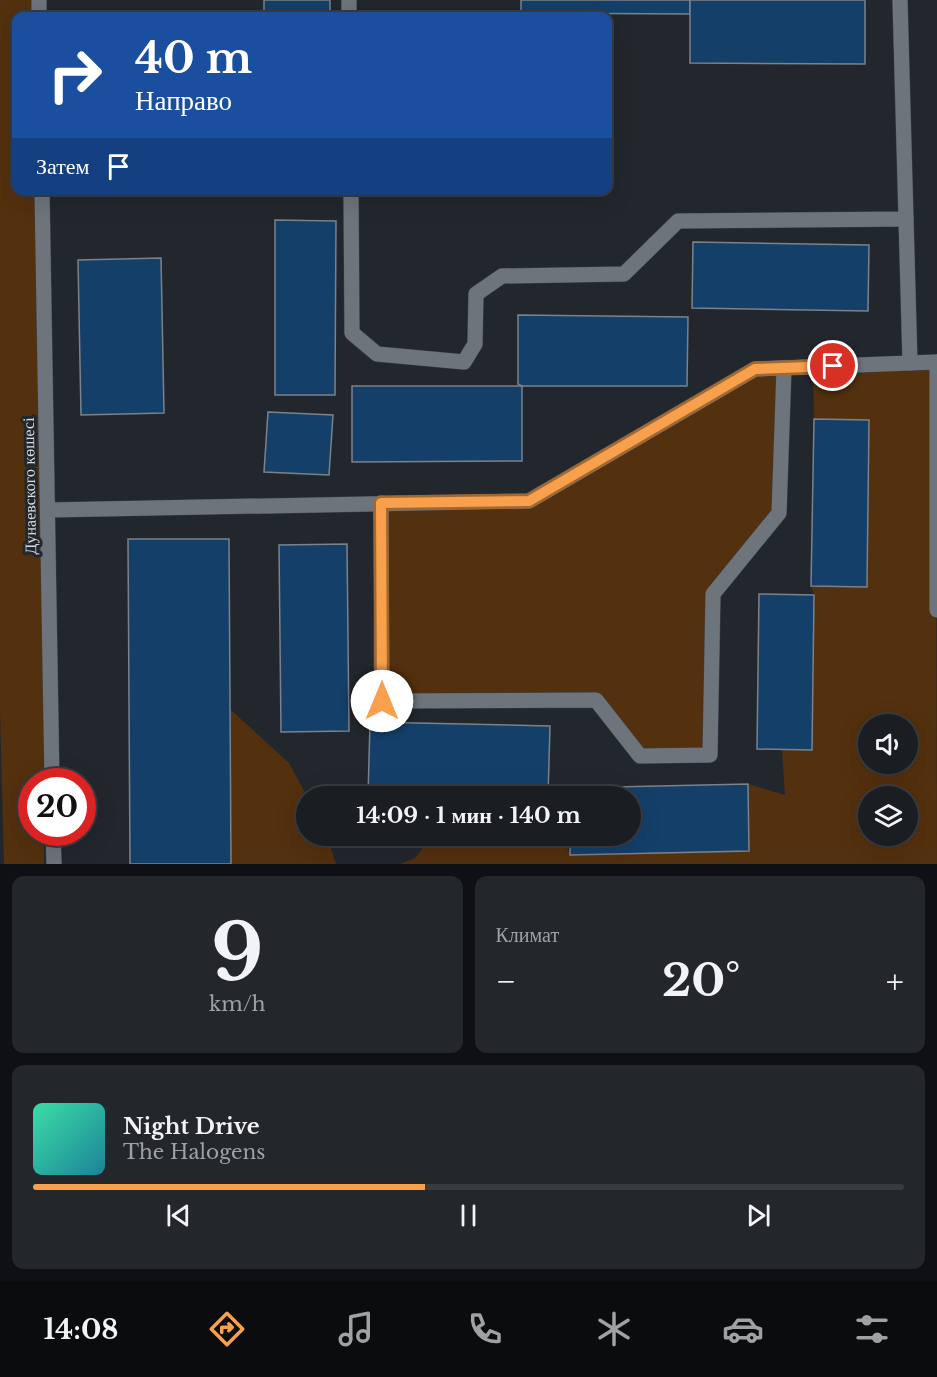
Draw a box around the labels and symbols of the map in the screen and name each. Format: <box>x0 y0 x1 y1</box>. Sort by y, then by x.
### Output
pin <box>807 340 858 391</box>
street label: Дунаевского көшесі <box>18 417 40 555</box>
position arrow <box>350 669 414 733</box>
speed limit sign: 20 <box>18 768 96 846</box>

